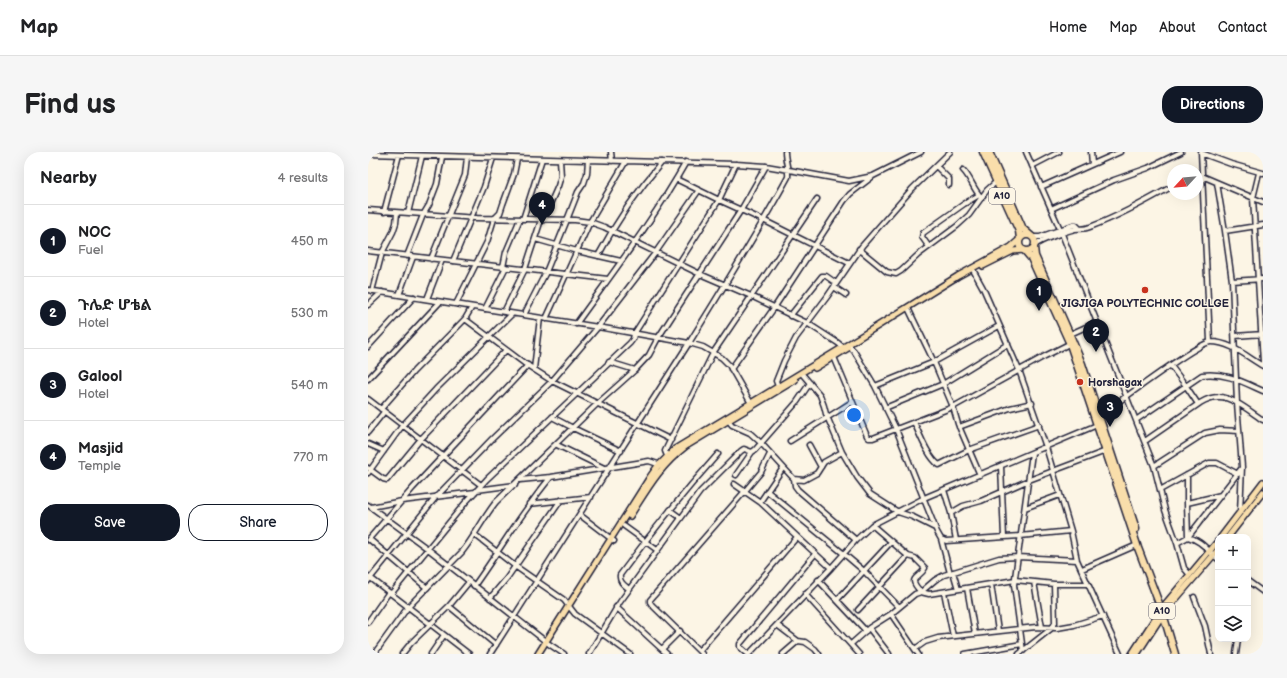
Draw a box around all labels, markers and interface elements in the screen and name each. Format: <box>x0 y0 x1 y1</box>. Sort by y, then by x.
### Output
text: Map <box>20 16 58 39</box>
text: Home <box>1049 19 1087 36</box>
text: Map <box>1109 19 1137 36</box>
text: About <box>1159 19 1196 36</box>
text: Contact <box>1218 19 1267 36</box>
button: Directions <box>1162 86 1263 123</box>
text: Find us <box>24 88 116 121</box>
north arrow <box>1167 164 1203 200</box>
text: Nearby <box>40 168 97 188</box>
text: 4 results <box>278 170 328 186</box>
road number: A10 <box>989 188 1015 204</box>
pin: 4 <box>529 192 555 225</box>
text: NOC <box>78 223 111 242</box>
text: 1 <box>50 233 56 249</box>
text: 450 m <box>291 233 328 249</box>
text: Fuel <box>78 242 103 258</box>
pin: 1 <box>1026 278 1052 311</box>
marker: JIGJIGA POLYTECHNIC COLLGE <box>1140 285 1150 295</box>
text: ጉሌድ ሆቴል <box>78 296 151 315</box>
place label: JIGJIGA POLYTECHNIC COLLGE <box>1061 297 1229 310</box>
text: 2 <box>49 305 57 321</box>
text: 530 m <box>291 305 328 321</box>
text: Hotel <box>78 315 109 331</box>
pin: 2 <box>1083 319 1109 352</box>
text: Galool <box>78 367 122 386</box>
place label: Horshagax <box>1088 376 1142 389</box>
text: 3 <box>49 377 57 393</box>
text: 540 m <box>291 377 328 393</box>
marker: Horshagax <box>1075 377 1085 387</box>
text: Hotel <box>78 386 109 402</box>
pin: 3 <box>1097 394 1123 427</box>
your location <box>844 405 864 425</box>
text: Masjid <box>78 439 123 458</box>
text: 4 <box>49 449 57 465</box>
text: 770 m <box>293 449 328 465</box>
text: Temple <box>78 458 121 474</box>
button: Save <box>40 504 180 541</box>
button: Share <box>188 504 328 541</box>
map controls <box>1215 534 1251 642</box>
button: + <box>1215 534 1251 570</box>
button: − <box>1215 570 1251 606</box>
road number: A10 <box>1149 603 1175 619</box>
button: layers <box>1215 606 1251 642</box>

